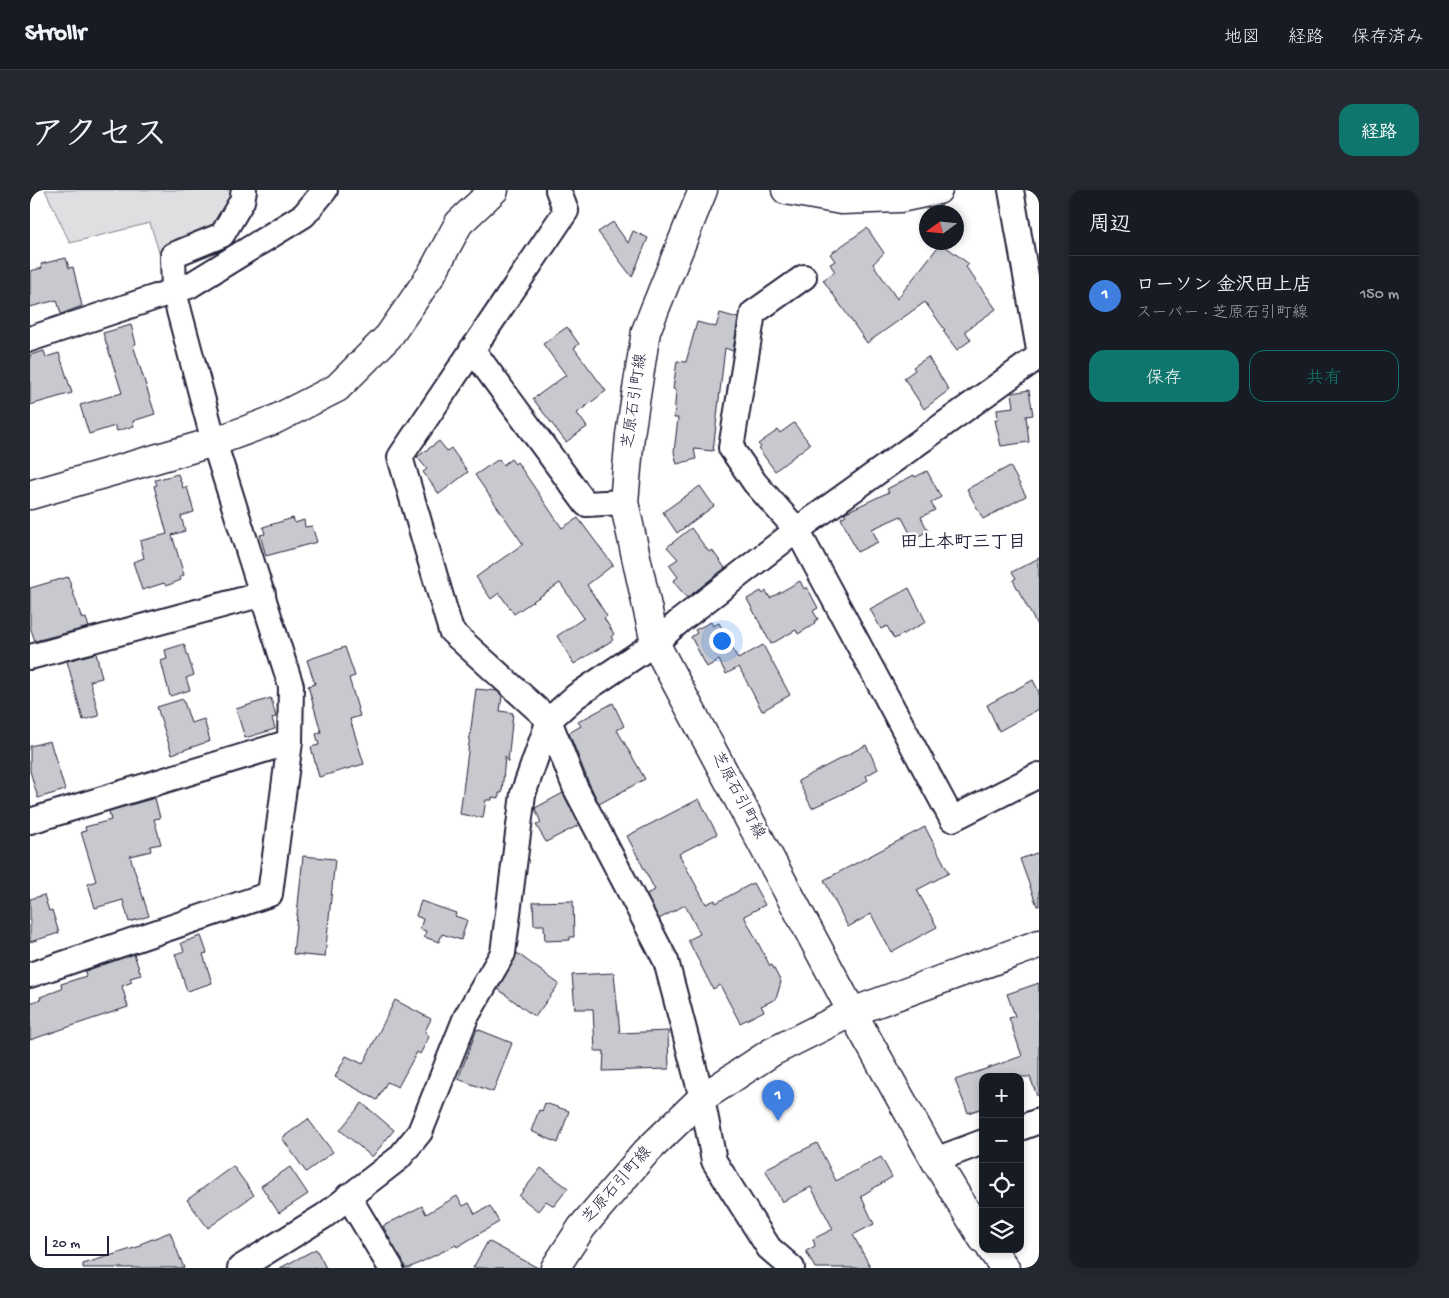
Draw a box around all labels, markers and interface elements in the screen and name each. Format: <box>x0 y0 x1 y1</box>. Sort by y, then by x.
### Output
text: Strollr <box>25 20 86 49</box>
text: 地図 <box>1224 28 1260 49</box>
text: 経路 <box>1288 28 1324 49</box>
text: 保存済み <box>1352 28 1424 49</box>
button: 経路 <box>1339 104 1419 156</box>
text: アクセス <box>30 117 168 158</box>
north arrow <box>919 205 964 250</box>
text: 周辺 <box>1089 214 1131 239</box>
text: ローソン 金沢田上店 <box>1136 275 1312 298</box>
text: 1 <box>1102 286 1108 305</box>
text: 150 m <box>1360 286 1399 305</box>
text: スーパー · 芝原石引町線 <box>1136 305 1308 324</box>
button: 保存 <box>1089 350 1239 402</box>
button: 共有 <box>1249 350 1399 402</box>
street label: 芝原石引町線 <box>618 352 652 450</box>
district label: 田上本町三丁目 <box>900 532 1026 554</box>
your location <box>709 628 735 654</box>
street label: 芝原石引町線 <box>706 748 770 843</box>
map controls <box>979 1073 1024 1253</box>
button: + <box>979 1073 1024 1118</box>
pin: 1 <box>762 1080 794 1121</box>
button: − <box>979 1118 1024 1163</box>
street label: 芝原石引町線 <box>578 1142 657 1228</box>
button: locate <box>979 1163 1024 1208</box>
button: layers <box>979 1208 1024 1253</box>
scale bar <box>45 1233 109 1256</box>
text: 20 m <box>52 1236 80 1253</box>

